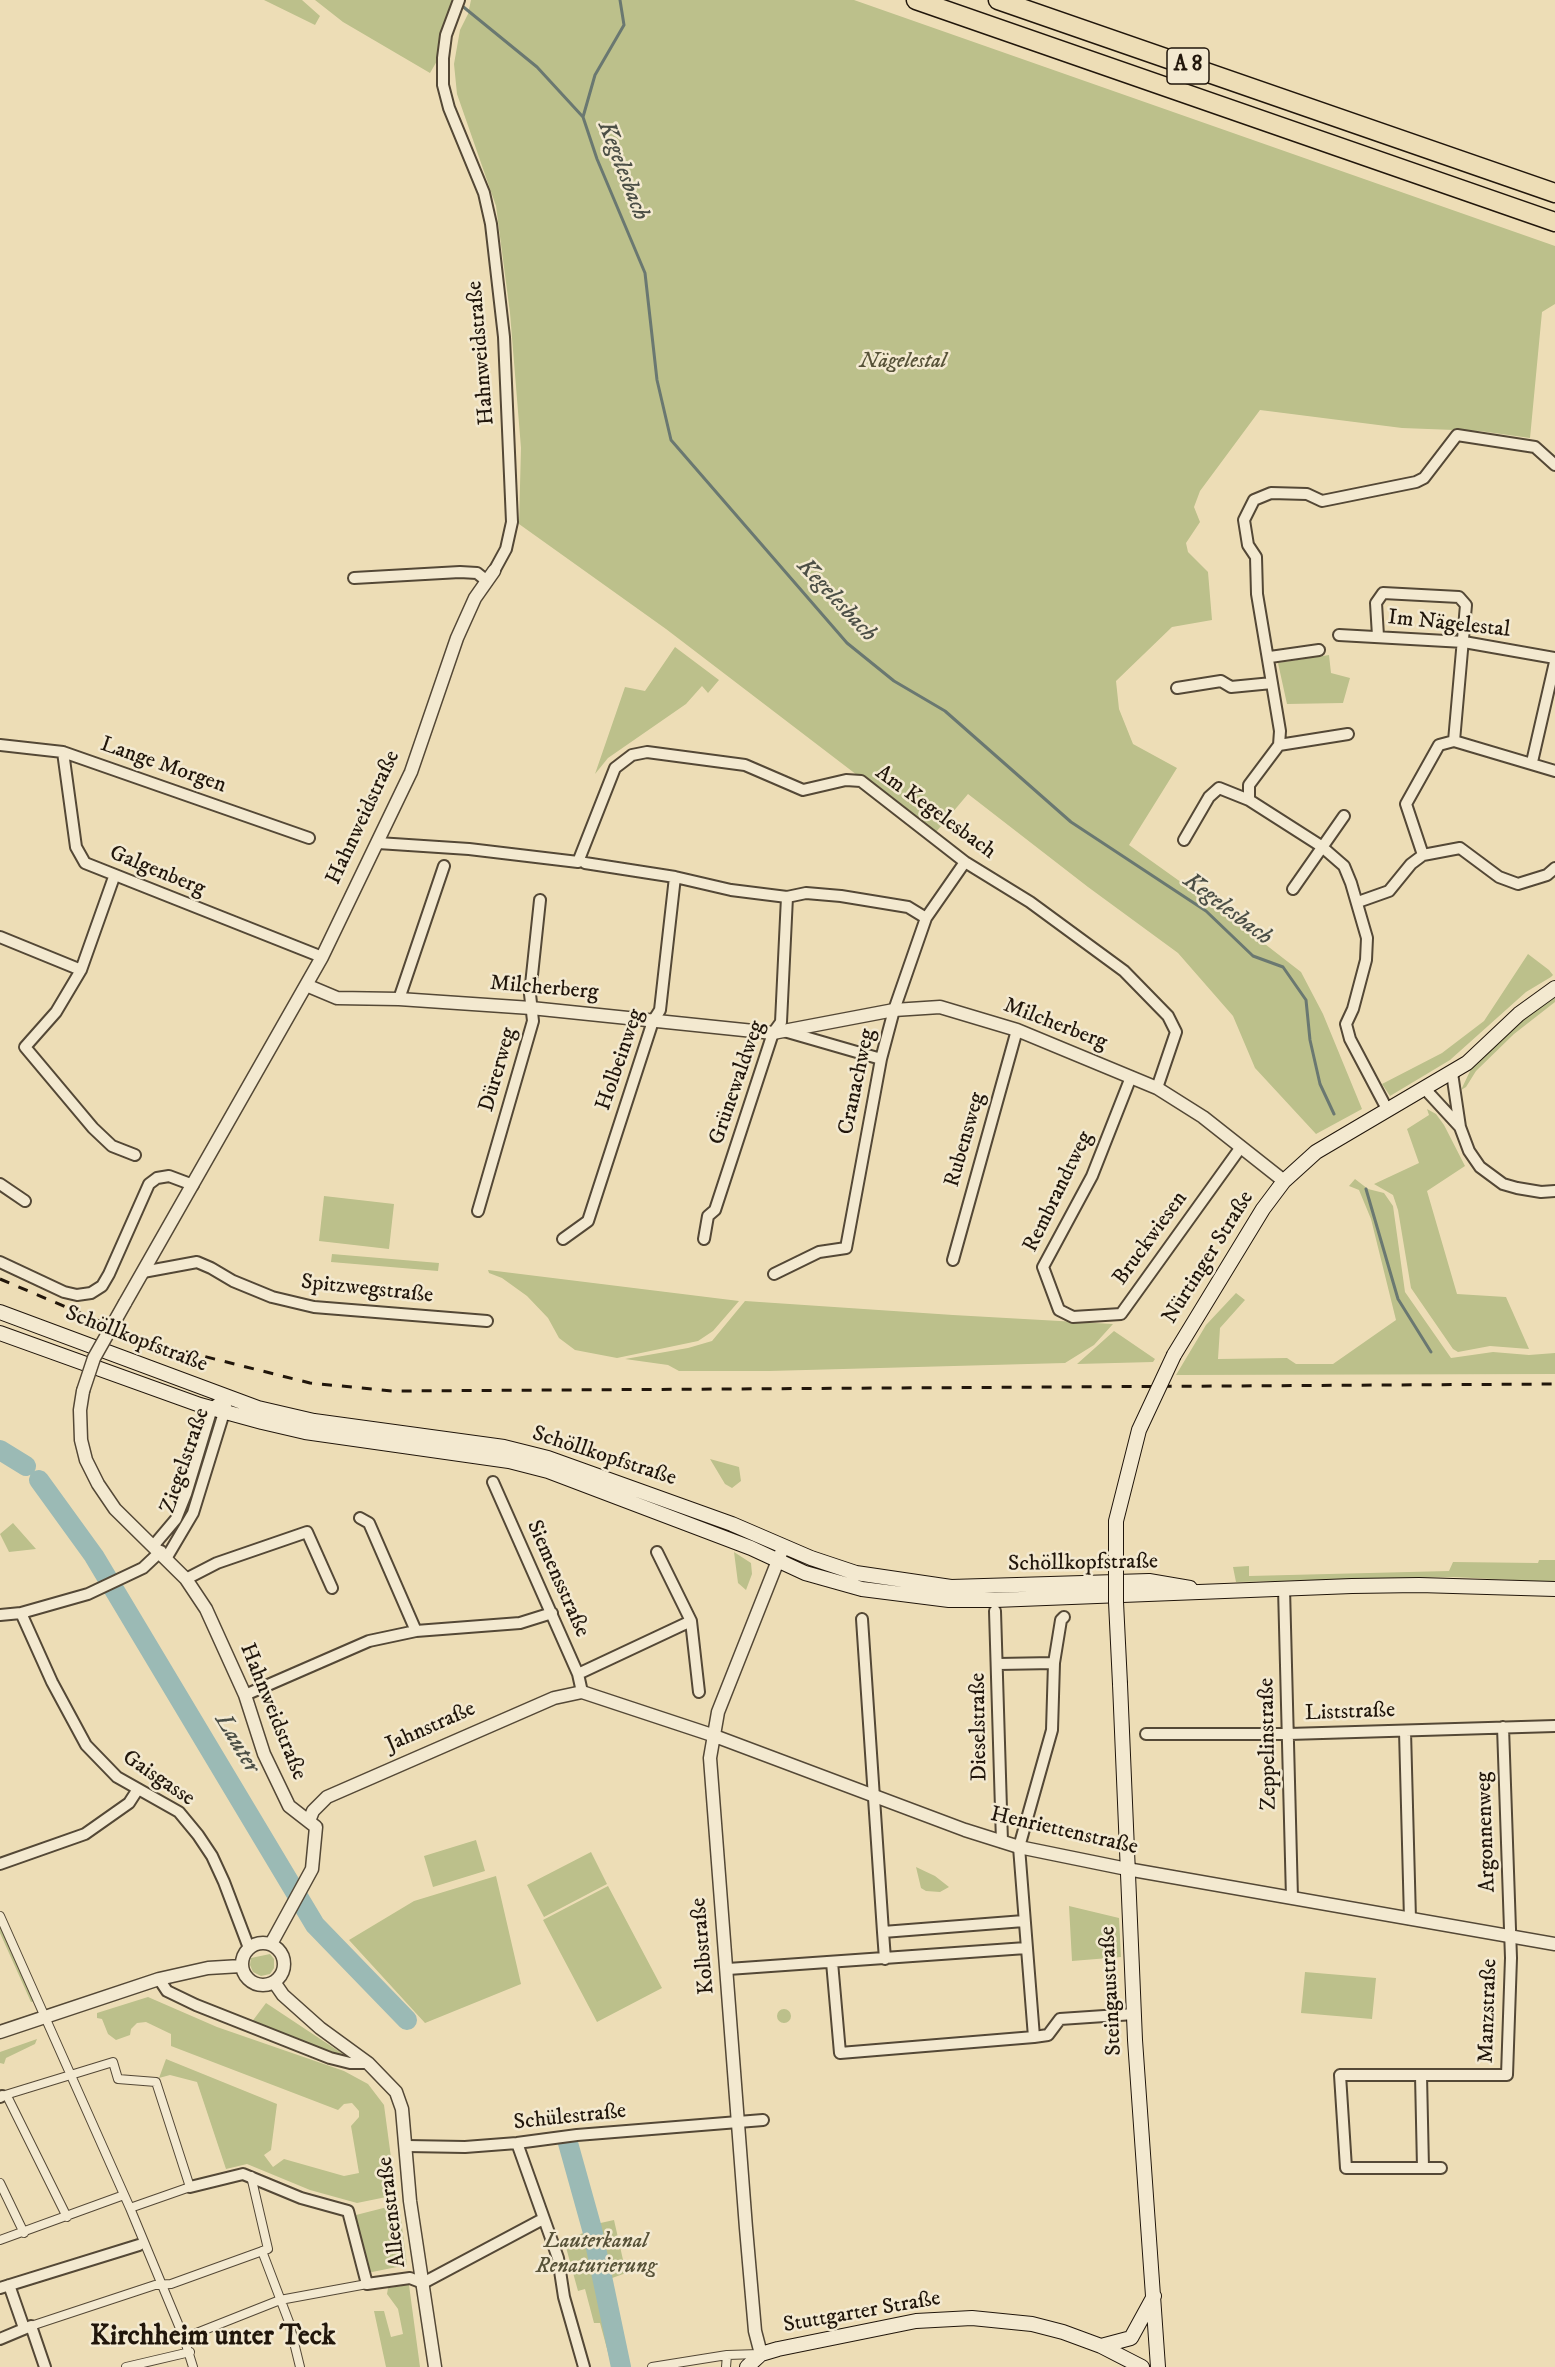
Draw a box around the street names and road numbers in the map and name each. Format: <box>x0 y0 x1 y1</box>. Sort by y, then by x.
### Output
road number: A 8 <box>1167 48 1209 84</box>
street label: Hahnweidstraße <box>463 280 501 426</box>
street label: Im Nägelestal <box>1386 605 1512 645</box>
street label: Lange Morgen <box>97 732 229 800</box>
street label: Hahnweidstraße <box>321 747 407 889</box>
street label: Am Kegelesbach <box>869 760 1001 866</box>
street label: Galgenberg <box>105 841 209 903</box>
street label: Milcherberg <box>489 971 599 1007</box>
street label: Milcherberg <box>999 993 1111 1057</box>
street label: Holbeinweg <box>591 1006 651 1114</box>
street label: Grünewaldweg <box>704 1018 772 1148</box>
street label: Dürerweg <box>474 1025 524 1115</box>
street label: Cranachweg <box>834 1027 882 1137</box>
street label: Rubensweg <box>940 1090 992 1190</box>
street label: Rembrandtweg <box>1018 1127 1100 1257</box>
street label: Bruckwiesen <box>1108 1187 1194 1291</box>
street label: Nürtinger Straße <box>1158 1187 1260 1329</box>
street label: Spitzwegstraße <box>300 1270 434 1310</box>
street label: Schöllkopfstraße <box>61 1301 211 1379</box>
street label: Ziegelstraße <box>156 1405 216 1517</box>
street label: Schöllkopfstraße <box>529 1421 679 1493</box>
street label: Siemensstraße <box>520 1517 594 1641</box>
street label: Schöllkopfstraße <box>1008 1549 1158 1579</box>
street label: Hahnweidstraße <box>233 1640 311 1784</box>
street label: Dieselstraße <box>966 1672 994 1782</box>
street label: Zeppelinstraße <box>1255 1678 1283 1810</box>
street label: Jahnstraße <box>382 1697 480 1759</box>
street label: Liststraße <box>1304 1698 1396 1728</box>
street label: Gaisgasse <box>117 1745 199 1813</box>
street label: Argonnenweg <box>1472 1771 1502 1893</box>
street label: Henriettenstraße <box>988 1802 1140 1862</box>
street label: Kolbstraße <box>687 1896 721 1996</box>
street label: Steingaustraße <box>1095 1925 1129 2057</box>
street label: Manzstraße <box>1474 1958 1504 2064</box>
street label: Schülestraße <box>512 2099 628 2137</box>
street label: Alleenstraße <box>373 2155 413 2269</box>
street label: Stuttgarter Straße <box>781 2286 943 2340</box>

